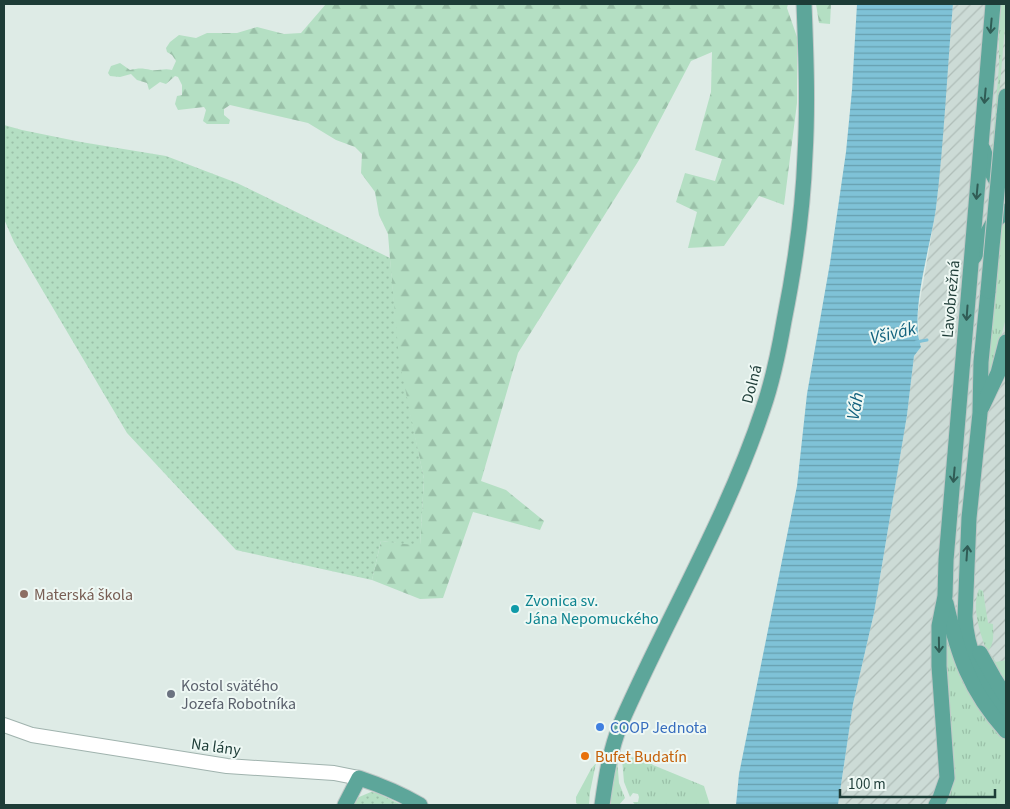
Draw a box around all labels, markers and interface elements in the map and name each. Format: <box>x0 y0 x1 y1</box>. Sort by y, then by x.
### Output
one-way arrow <box>986 18 995 34</box>
one-way arrow <box>980 88 990 104</box>
one-way arrow <box>973 183 982 199</box>
street label: Ľavobrežná <box>937 259 965 339</box>
one-way arrow <box>962 305 971 321</box>
water label: Všivák <box>868 316 919 351</box>
street label: Dolná <box>736 362 768 406</box>
water label: Váh <box>841 390 870 422</box>
one-way arrow <box>949 467 958 483</box>
one-way arrow <box>962 545 972 561</box>
place label: Materská škola <box>34 584 133 606</box>
marker: Materská škola <box>18 588 30 600</box>
place label: Zvonica sv. Jána Nepomuckého <box>525 590 659 630</box>
marker: Zvonica sv. Jána Nepomuckého <box>509 603 521 615</box>
one-way arrow <box>934 636 944 652</box>
place label: Kostol svätého Jozefa Robotníka <box>181 675 296 715</box>
marker: Kostol svätého Jozefa Robotníka <box>165 688 177 700</box>
place label: COOP Jednota <box>610 717 707 739</box>
marker: COOP Jednota <box>594 721 606 733</box>
street label: Na lány <box>190 733 243 761</box>
place label: Bufet Budatín <box>595 746 687 768</box>
marker: Bufet Budatín <box>579 750 591 762</box>
scale bar <box>840 766 995 798</box>
text: 100 m <box>848 774 886 795</box>

